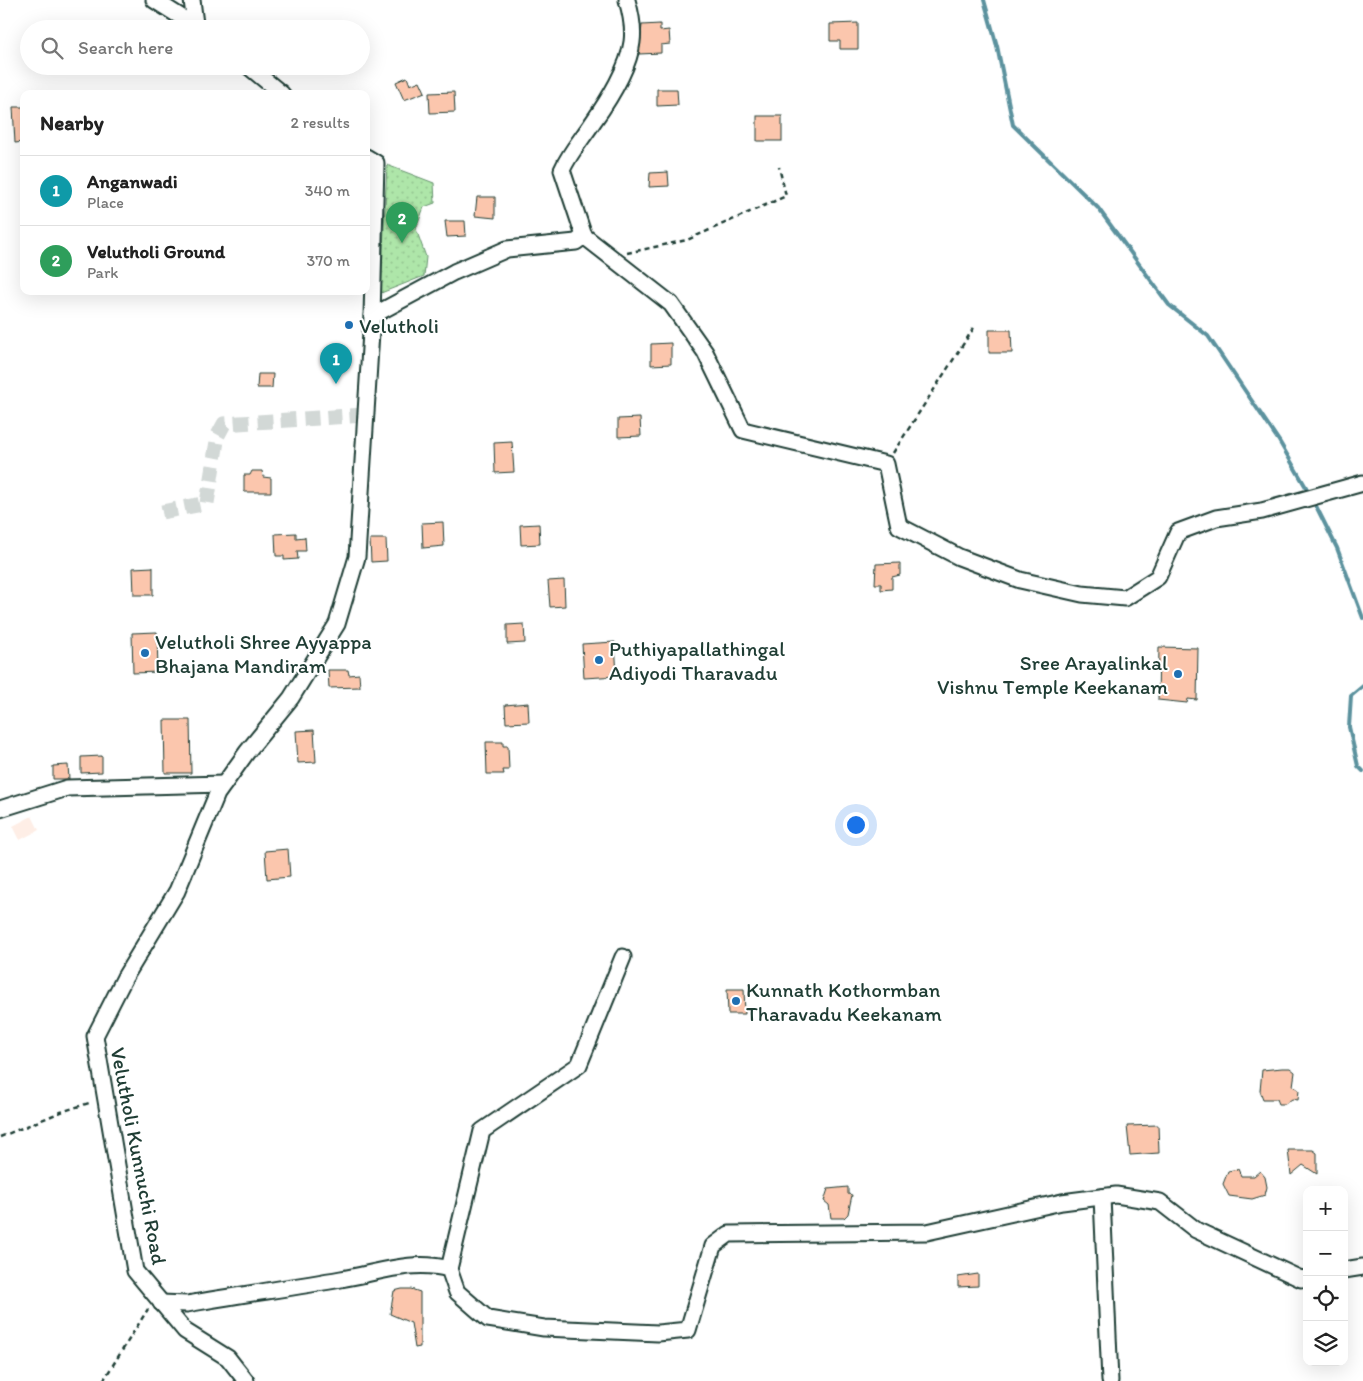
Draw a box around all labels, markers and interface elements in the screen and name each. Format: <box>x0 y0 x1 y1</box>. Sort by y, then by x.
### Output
search box <box>20 20 370 75</box>
icon: search <box>38 34 66 62</box>
text: Search here <box>78 36 173 59</box>
text: Nearby <box>40 110 104 135</box>
text: 2 results <box>290 113 350 132</box>
text: Anganwadi <box>87 170 178 193</box>
text: 1 <box>52 181 60 200</box>
text: 340 m <box>305 181 350 200</box>
text: Place <box>87 193 124 212</box>
pin: 2 <box>386 202 418 243</box>
text: Velutholi Ground <box>87 240 225 263</box>
text: 2 <box>52 251 60 270</box>
text: 370 m <box>306 251 350 270</box>
text: Park <box>87 263 118 282</box>
place label: Velutholi <box>359 313 439 338</box>
marker: Velutholi <box>343 319 355 331</box>
pin: 1 <box>320 343 352 384</box>
place label: Velutholi Shree Ayyappa Bhajana Mandiram <box>155 629 372 678</box>
place label: Puthiyapallathingal Adiyodi Tharavadu <box>609 636 785 685</box>
marker: Velutholi Shree Ayyappa Bhajana Mandiram <box>139 647 151 659</box>
place label: Sree Arayalinkal Vishnu Temple Keekanam <box>937 650 1168 699</box>
marker: Puthiyapallathingal Adiyodi Tharavadu <box>593 654 605 666</box>
marker: Sree Arayalinkal Vishnu Temple Keekanam <box>1172 668 1184 680</box>
your location <box>843 812 869 838</box>
place label: Kunnath Kothormban Tharavadu Keekanam <box>746 977 942 1026</box>
marker: Kunnath Kothormban Tharavadu Keekanam <box>730 995 742 1007</box>
street label: Velutholi Kunnuchi Road <box>106 1045 172 1267</box>
map controls <box>1303 1186 1348 1366</box>
button: + <box>1303 1186 1348 1231</box>
button: − <box>1303 1231 1348 1276</box>
button: locate <box>1303 1276 1348 1321</box>
button: layers <box>1303 1321 1348 1366</box>

